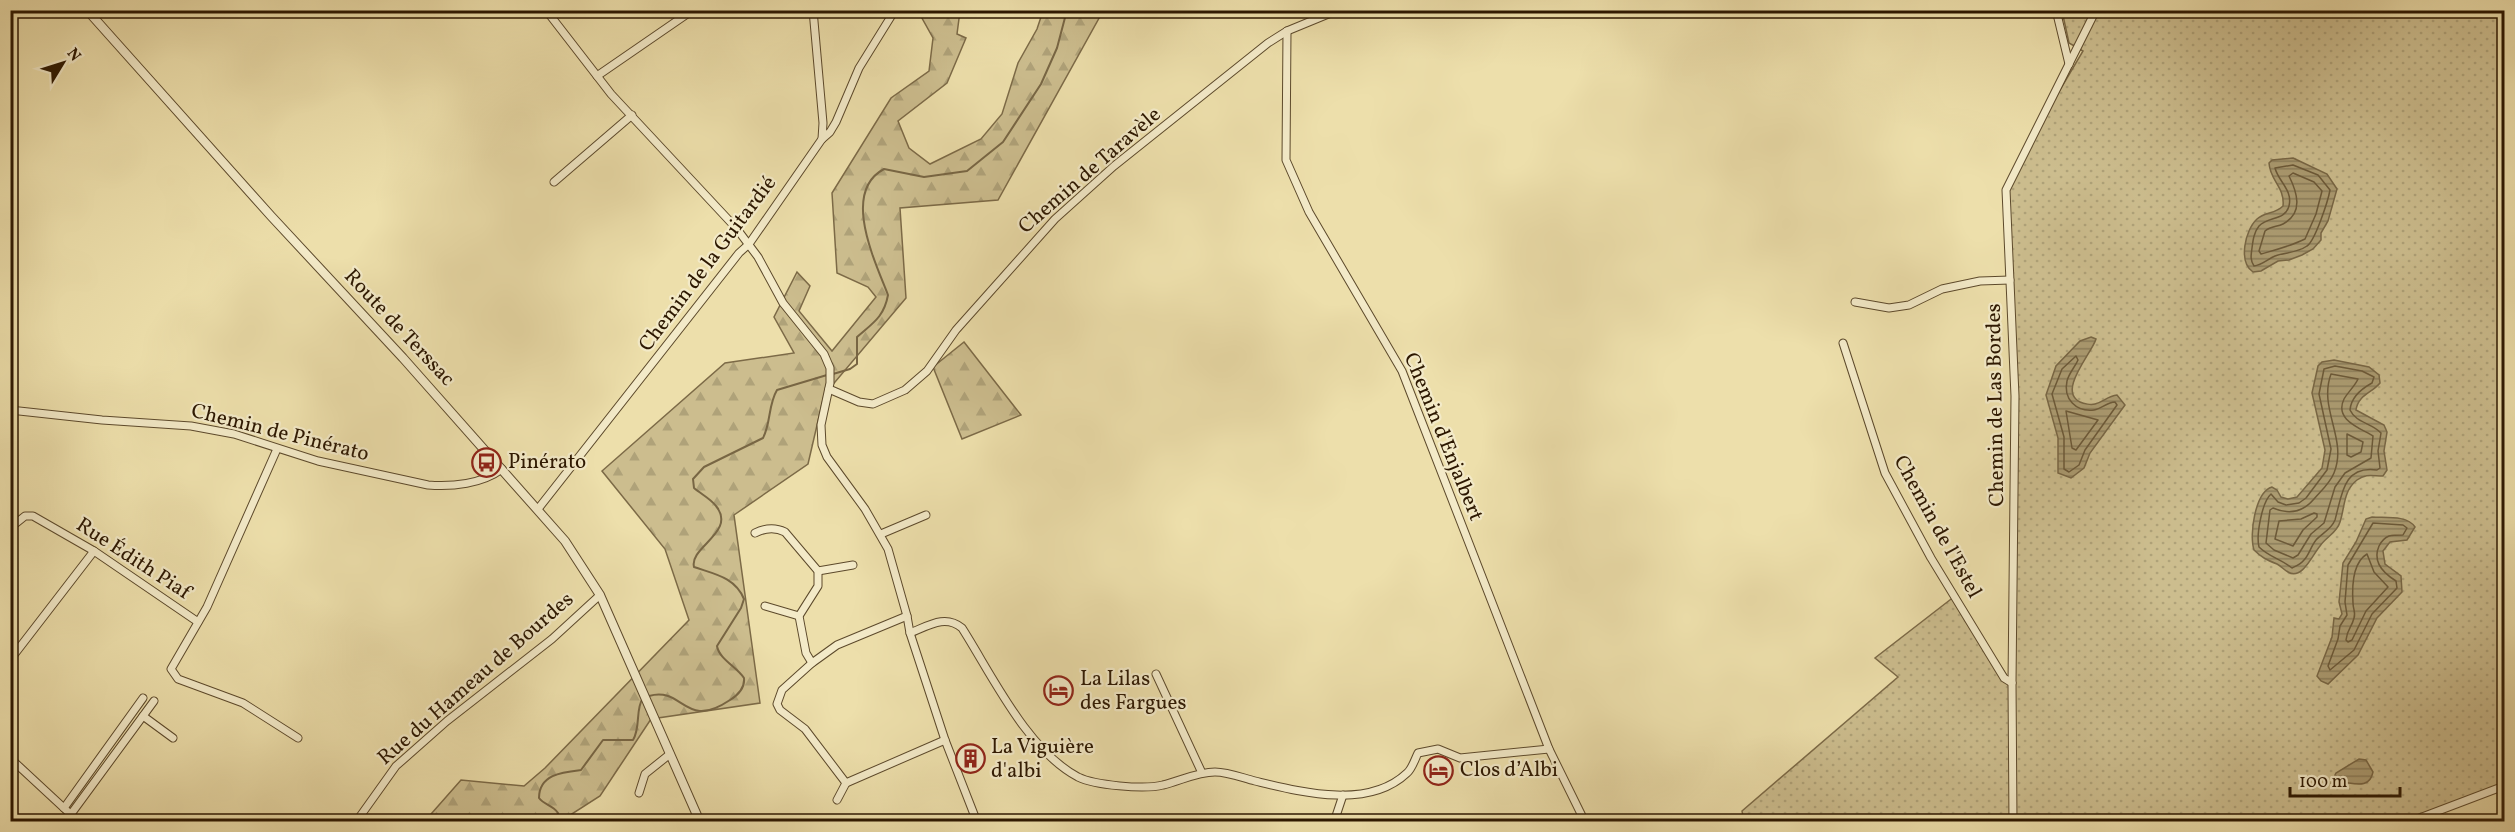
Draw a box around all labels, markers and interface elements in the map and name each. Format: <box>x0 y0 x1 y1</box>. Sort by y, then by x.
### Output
north arrow <box>33 33 93 93</box>
text: N <box>61 44 86 67</box>
street label: Chemin de Taravèle <box>1012 101 1168 241</box>
street label: Chemin de la Guitardié <box>632 170 784 358</box>
street label: Route de Terssac <box>337 263 461 393</box>
street label: Chemin de Las Bordes <box>1980 303 2012 507</box>
street label: Chemin d'Enjalbert <box>1396 349 1490 525</box>
street label: Chemin de Pinérato <box>188 397 372 469</box>
bus stop icon: Pinérato <box>471 446 503 478</box>
place label: Pinérato <box>508 448 586 477</box>
street label: Chemin de l'Estel <box>1886 450 1988 604</box>
street label: Rue Édith Piaf <box>70 511 198 608</box>
street label: Rue du Hameau de Bourdes <box>372 586 580 772</box>
place label: La Lilas des Fargues <box>1080 665 1187 718</box>
hotel icon: La Lilas des Fargues <box>1043 675 1075 707</box>
place label: La Viguière d'albi <box>991 733 1094 786</box>
building icon: La Viguière d'albi <box>954 743 986 775</box>
hotel icon: Clos d’Albi <box>1423 754 1455 786</box>
place label: Clos d’Albi <box>1460 756 1558 785</box>
scale bar <box>2290 760 2400 798</box>
text: 100 m <box>2299 770 2348 795</box>

